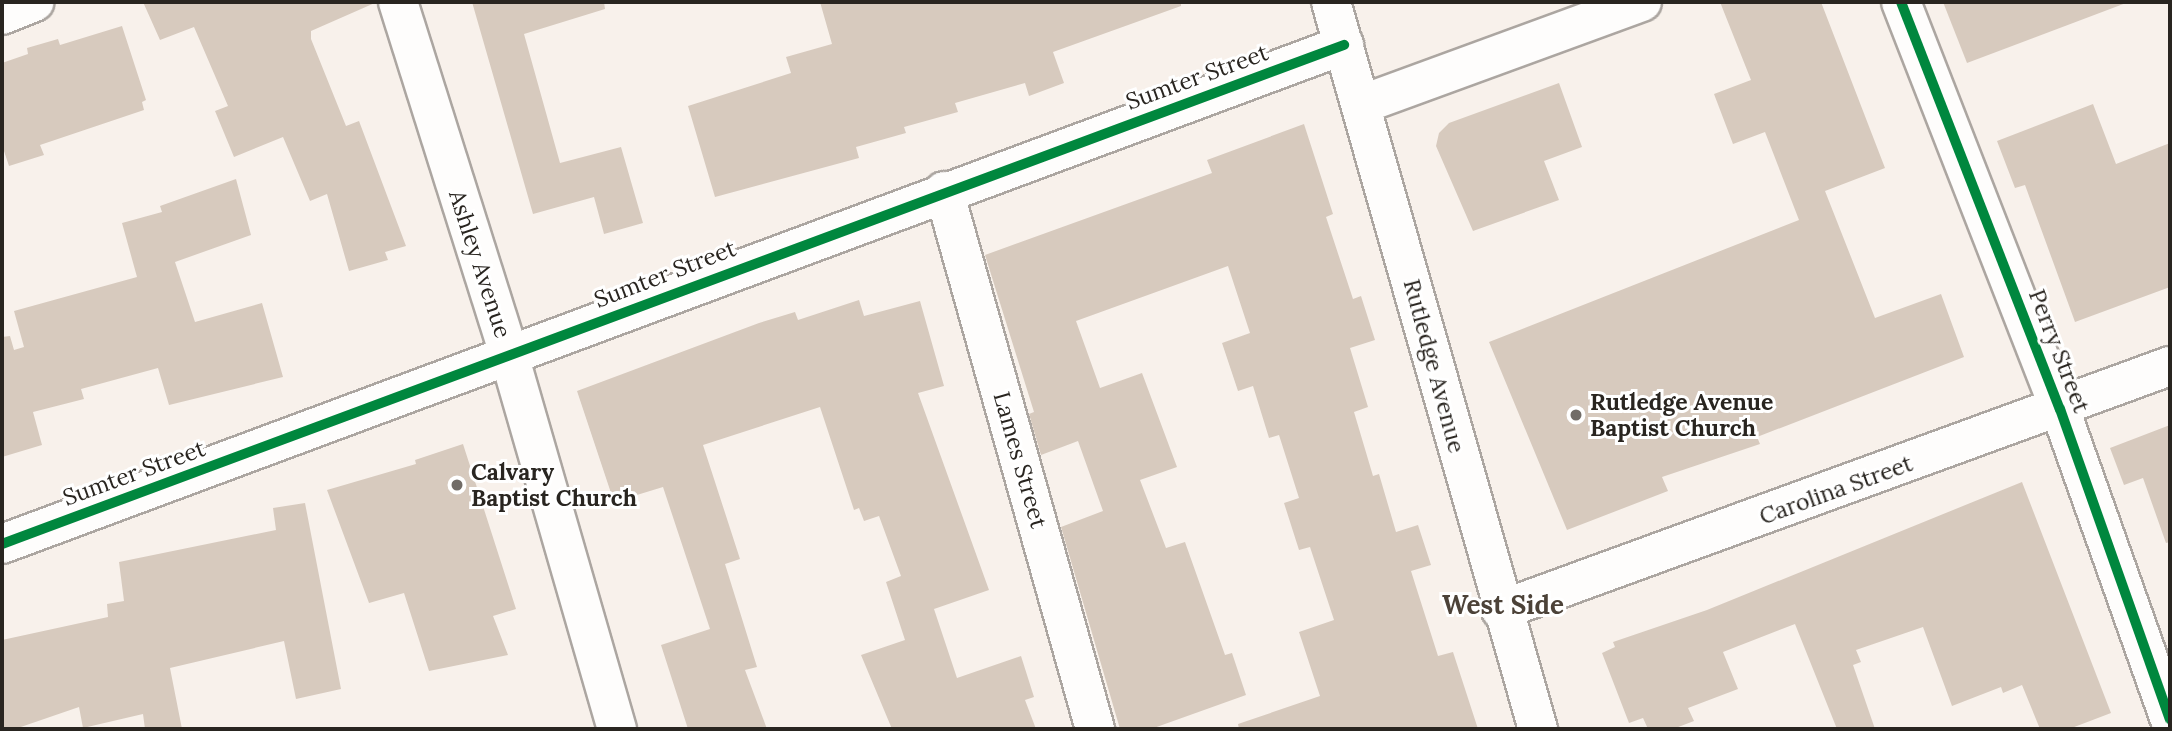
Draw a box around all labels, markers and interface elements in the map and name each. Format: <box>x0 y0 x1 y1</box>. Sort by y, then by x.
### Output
street label: Sumter Street <box>1122 38 1272 116</box>
street label: Ashley Avenue <box>443 187 517 341</box>
street label: Sumter Street <box>590 234 740 314</box>
street label: Rutledge Avenue <box>1398 276 1470 456</box>
street label: Perry Street <box>2023 285 2095 417</box>
place label: Rutledge Avenue Baptist Church <box>1590 388 1773 442</box>
street label: Lames Street <box>987 389 1053 531</box>
marker: Rutledge Avenue Baptist Church <box>1568 407 1584 423</box>
street label: Sumter Street <box>59 434 209 512</box>
street label: Carolina Street <box>1756 449 1916 531</box>
place label: Calvary Baptist Church <box>471 458 637 512</box>
marker: Calvary Baptist Church <box>449 477 465 493</box>
district label: West Side <box>1442 589 1564 621</box>

